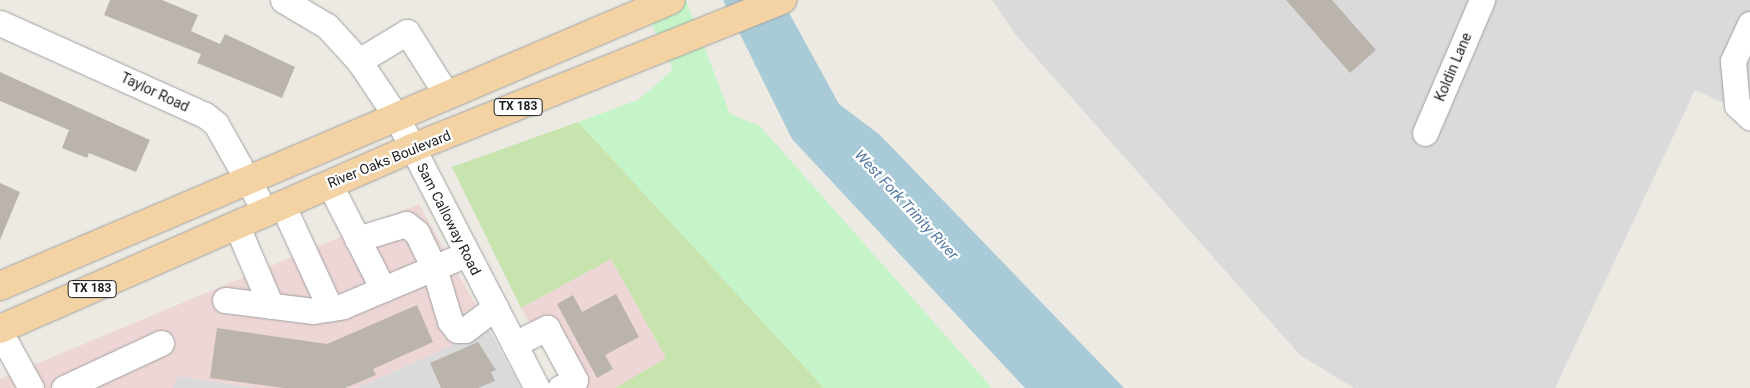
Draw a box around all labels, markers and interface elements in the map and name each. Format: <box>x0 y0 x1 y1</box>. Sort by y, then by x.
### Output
street label: Koldin Lane <box>1431 30 1475 104</box>
street label: Taylor Road <box>118 69 192 115</box>
road number: TX 183 <box>493 98 543 116</box>
street label: River Oaks Boulevard <box>325 127 453 191</box>
water label: West Fork Trinity River <box>850 146 962 264</box>
street label: Sam Calloway Road <box>413 160 485 278</box>
road number: TX 183 <box>67 280 117 298</box>

